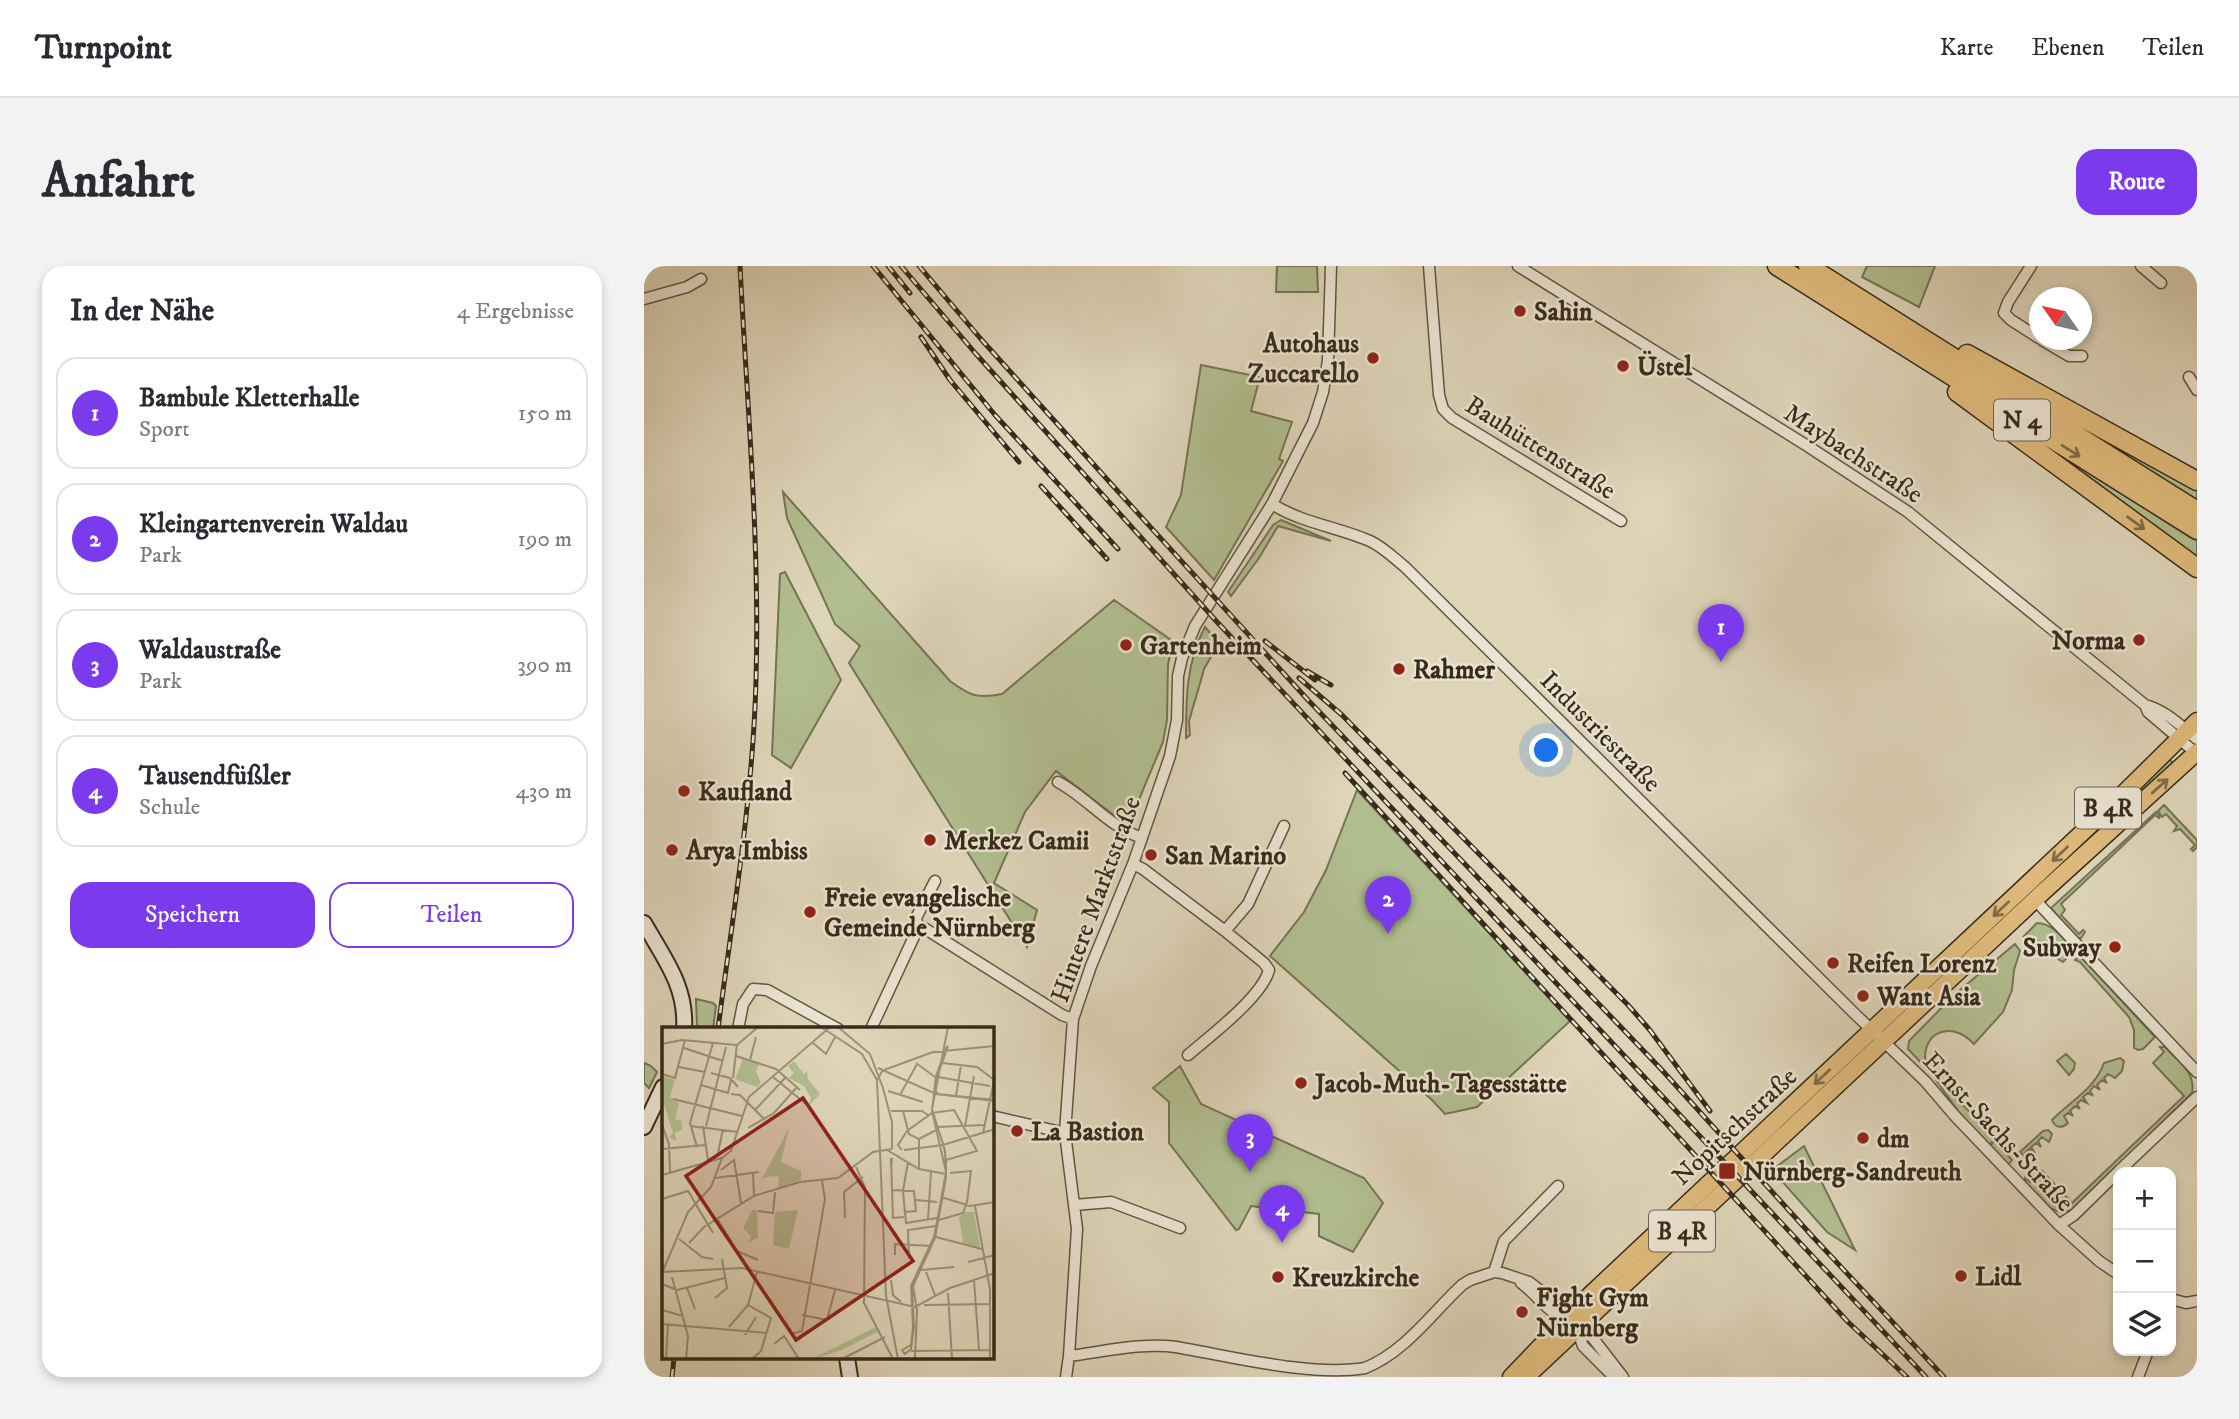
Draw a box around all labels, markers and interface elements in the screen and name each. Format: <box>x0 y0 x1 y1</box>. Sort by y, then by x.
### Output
text: Turnpoint <box>35 28 172 69</box>
text: Karte <box>1940 33 1993 63</box>
text: Ebenen <box>2031 33 2105 63</box>
text: Teilen <box>2143 33 2204 63</box>
button: Route <box>2076 149 2197 215</box>
text: Anfahrt <box>42 151 195 213</box>
north arrow <box>2029 287 2092 350</box>
text: In der Nähe <box>70 293 214 330</box>
place label: Sahin <box>1534 296 1593 329</box>
text: 4 Ergebnisse <box>457 297 574 326</box>
marker: Sahin <box>1512 303 1528 319</box>
place label: Autohaus Zuccarello <box>1248 328 1359 391</box>
marker: Autohaus Zuccarello <box>1365 350 1381 366</box>
place label: Üstel <box>1637 350 1693 384</box>
marker: Üstel <box>1615 358 1631 374</box>
text: Bambule Kletterhalle <box>139 382 359 415</box>
street label: Bauhüttenstraße <box>1459 389 1622 508</box>
street label: Maybachstraße <box>1777 397 1929 511</box>
text: 1 <box>91 399 99 428</box>
text: 150 m <box>518 399 572 428</box>
road number: N 4 <box>1994 400 2050 440</box>
text: Sport <box>139 415 190 444</box>
one-way arrow <box>2061 444 2080 458</box>
text: Kleingartenverein Waldau <box>139 508 408 541</box>
one-way arrow <box>2126 516 2145 530</box>
text: 2 <box>89 525 101 554</box>
text: 190 m <box>518 525 572 554</box>
text: Park <box>139 541 182 570</box>
pin: 1 <box>1698 604 1744 662</box>
place label: Norma <box>2051 625 2126 658</box>
place label: Gartenheim <box>1140 630 1263 663</box>
marker: Norma <box>2131 632 2147 648</box>
text: Waldaustraße <box>139 634 281 667</box>
marker: Gartenheim <box>1118 637 1134 653</box>
text: 3 <box>91 651 99 680</box>
text: 390 m <box>517 651 572 680</box>
place label: Rahmer <box>1413 654 1495 687</box>
marker: Rahmer <box>1391 661 1407 677</box>
street label: Industriestraße <box>1532 664 1668 800</box>
text: Park <box>139 667 182 696</box>
your location <box>1529 733 1563 767</box>
text: Tausendfüßler <box>139 760 291 793</box>
place label: Kaufland <box>698 776 793 809</box>
text: 4 <box>88 777 102 806</box>
text: 430 m <box>516 777 572 806</box>
one-way arrow <box>2151 778 2169 794</box>
marker: Kaufland <box>676 783 692 799</box>
road number: B 4R <box>2075 788 2141 828</box>
street label: Hintere Marktstraße <box>1044 792 1149 1007</box>
text: Schule <box>139 793 200 822</box>
place label: Merkez Camii <box>944 825 1090 858</box>
marker: Merkez Camii <box>922 832 938 848</box>
place label: Arya Imbiss <box>685 835 808 868</box>
place label: San Marino <box>1165 840 1287 873</box>
marker: Arya Imbiss <box>664 842 680 858</box>
one-way arrow <box>2051 846 2069 862</box>
marker: San Marino <box>1143 847 1159 863</box>
pin: 2 <box>1365 876 1411 934</box>
button: Speichern <box>70 882 315 948</box>
button: Teilen <box>329 882 574 948</box>
place label: Freie evangelische Gemeinde Nürnberg <box>824 882 1036 945</box>
one-way arrow <box>1993 900 2010 917</box>
marker: Freie evangelische Gemeinde Nürnberg <box>802 904 818 920</box>
place label: Subway <box>2023 932 2102 965</box>
marker: Subway <box>2107 939 2123 955</box>
place label: Reifen Lorenz <box>1847 948 1997 981</box>
marker: Reifen Lorenz <box>1825 955 1841 971</box>
place label: Want Asia <box>1876 981 1982 1014</box>
marker: Want Asia <box>1855 988 1871 1004</box>
inset map <box>662 1027 994 1360</box>
street label: Ernst-Sachs-Straße <box>1915 1045 2081 1219</box>
street label: Nopitschstraße <box>1666 1061 1804 1193</box>
place label: Jacob-Muth-Tagesstätte <box>1312 1068 1567 1101</box>
one-way arrow <box>1814 1069 1831 1086</box>
marker: Jacob-Muth-Tagesstätte <box>1293 1075 1309 1091</box>
pin: 3 <box>1227 1114 1273 1172</box>
place label: La Bastion <box>1031 1116 1144 1149</box>
marker: La Bastion <box>1009 1123 1025 1139</box>
place label: dm <box>1877 1123 1910 1156</box>
marker: dm <box>1855 1130 1871 1146</box>
place label: Nürnberg-Sandreuth <box>1743 1156 1962 1189</box>
marker: Nürnberg-Sandreuth <box>1717 1161 1737 1181</box>
map controls <box>2113 1167 2176 1356</box>
button: + <box>2113 1167 2176 1230</box>
pin: 4 <box>1259 1185 1305 1243</box>
road number: B 4R <box>1649 1211 1715 1252</box>
button: − <box>2113 1230 2176 1293</box>
place label: Lidl <box>1975 1261 2022 1294</box>
place label: Kreuzkirche <box>1292 1262 1419 1295</box>
marker: Lidl <box>1953 1268 1969 1284</box>
marker: Kreuzkirche <box>1270 1269 1286 1285</box>
place label: Fight Gym Nürnberg <box>1536 1282 1649 1345</box>
button: layers <box>2113 1293 2176 1356</box>
marker: Fight Gym Nürnberg <box>1514 1304 1530 1320</box>

